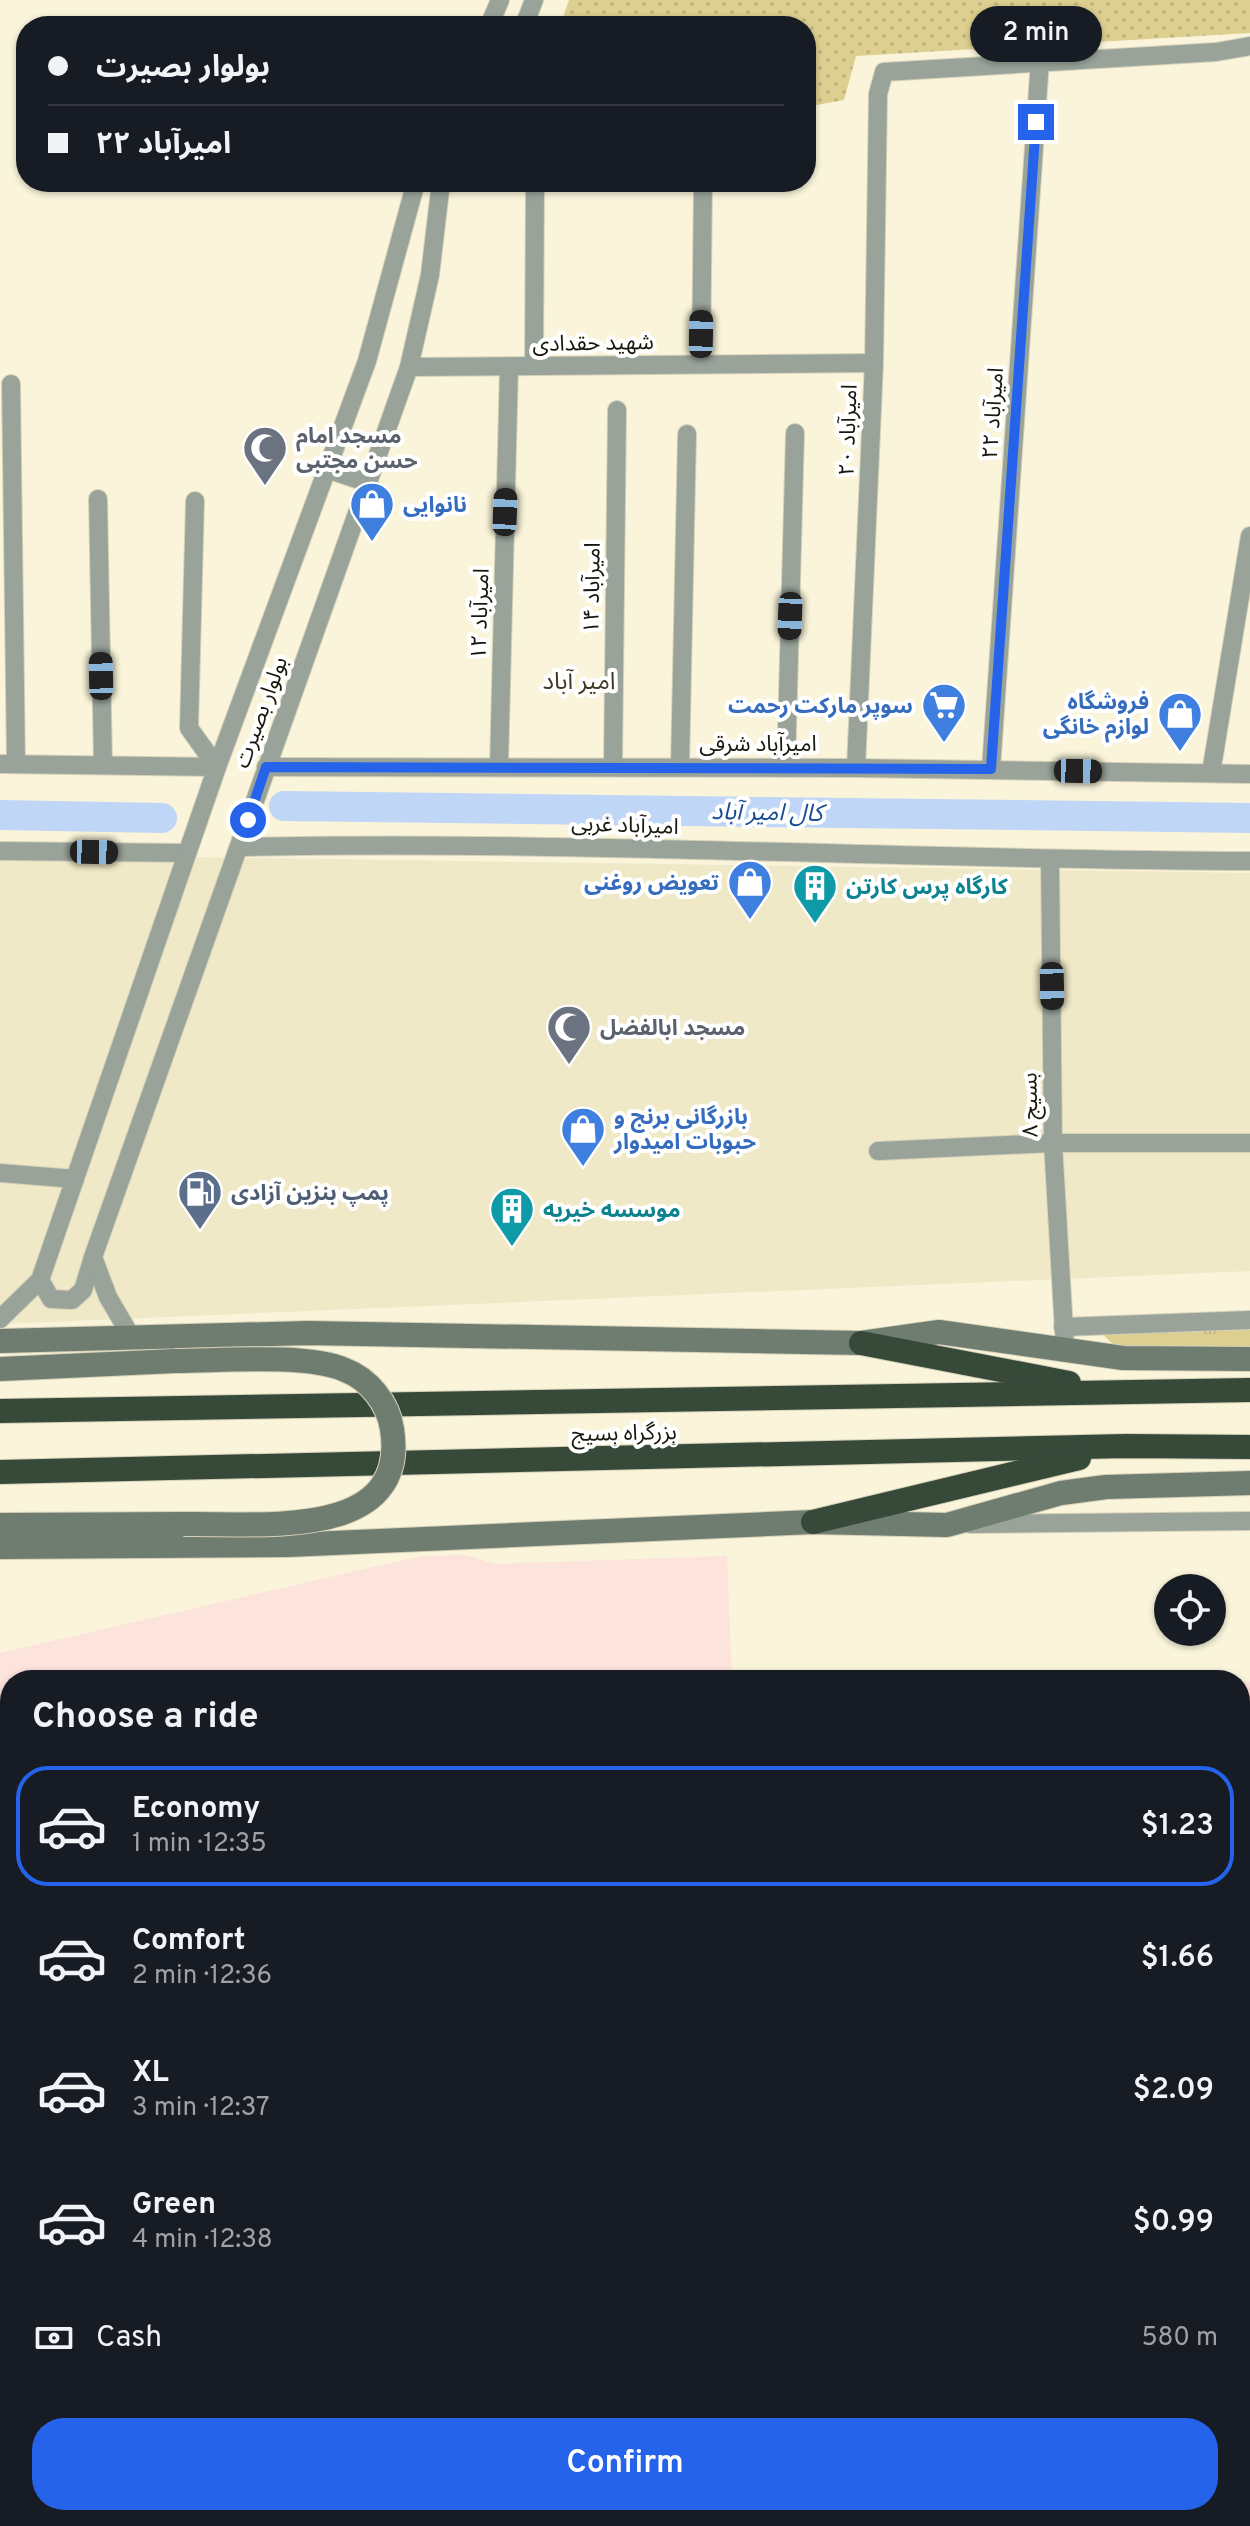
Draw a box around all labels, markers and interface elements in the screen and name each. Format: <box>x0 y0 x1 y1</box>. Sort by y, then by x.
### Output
callout: 2 min <box>970 6 1102 62</box>
text: 2 min <box>1002 17 1070 50</box>
text: بولوار بصیرت <box>96 50 270 87</box>
route end <box>1018 104 1054 140</box>
text: امیرآباد ۲۲ <box>96 127 231 164</box>
car <box>689 310 713 358</box>
street label: شهید حقدادی <box>532 330 654 359</box>
street label: امیرآباد ۲۲ <box>977 367 1011 460</box>
street label: امیرآباد ۲۰ <box>834 384 865 476</box>
mosque icon: مسجد امام حسن مجتبی <box>241 424 289 487</box>
place label: مسجد امام حسن مجتبی <box>296 424 418 476</box>
shop icon: نانوایی <box>348 480 396 543</box>
car <box>492 488 518 536</box>
place label: نانوایی <box>403 493 467 520</box>
street label: امیرآباد ۱۴ <box>578 542 608 634</box>
street label: امیرآباد ۱۲ <box>466 568 497 660</box>
car <box>777 592 803 640</box>
car <box>89 652 113 700</box>
street label: بولوار بصیرت <box>230 654 295 772</box>
district label: امیر آباد <box>543 668 615 698</box>
supermarket icon: سوپر مارکت رحمت <box>920 681 968 744</box>
place label: فروشگاه لوازم خانگی <box>1043 689 1149 743</box>
shop icon: فروشگاه لوازم خانگی <box>1156 690 1204 753</box>
place label: سوپر مارکت رحمت <box>728 694 913 721</box>
street label: امیرآباد شرقی <box>699 731 817 759</box>
car <box>1054 759 1102 783</box>
water label: کال امیر آباد <box>711 798 827 830</box>
route start <box>230 802 266 838</box>
street label: امیرآباد غربی <box>571 810 679 842</box>
car <box>70 840 118 864</box>
shop icon: تعویض روغنی <box>726 858 774 921</box>
building icon: کارگاه پرس کارتن <box>791 862 839 925</box>
place label: تعویض روغنی <box>584 871 719 898</box>
place label: کارگاه پرس کارتن <box>846 874 1009 902</box>
car <box>1040 962 1064 1010</box>
mosque icon: مسجد ابالفضل <box>545 1003 593 1066</box>
place label: مسجد ابالفضل <box>600 1016 745 1043</box>
street label: بسیج ۸ <box>1017 1072 1047 1138</box>
place label: بازرگانی برنج و حبوبات امیدوار <box>613 1104 756 1157</box>
shop icon: بازرگانی برنج و حبوبات امیدوار <box>559 1105 607 1168</box>
fuel station icon: پمپ بنزین آزادی <box>176 1168 224 1231</box>
place label: پمپ بنزین آزادی <box>231 1181 389 1208</box>
building icon: موسسه خیریه <box>488 1185 536 1248</box>
place label: موسسه خیریه <box>543 1198 681 1225</box>
street label: بزرگراه بسیج <box>571 1420 677 1450</box>
map controls <box>1154 1574 1226 1646</box>
button: locate <box>1154 1574 1226 1646</box>
text: Choose a ride <box>32 1695 258 1741</box>
icon: car <box>36 1790 108 1862</box>
text: Economy <box>132 1791 260 1828</box>
text: $1.23 <box>1141 1808 1214 1845</box>
text: 1 min · 12:35 <box>132 1828 267 1861</box>
icon: car <box>36 1922 108 1994</box>
text: Comfort <box>132 1923 245 1960</box>
text: $1.66 <box>1141 1940 1214 1977</box>
text: 2 min · 12:36 <box>132 1960 272 1993</box>
icon: car <box>36 2054 108 2126</box>
text: XL <box>132 2055 169 2092</box>
text: $2.09 <box>1133 2072 1214 2109</box>
text: 3 min · 12:37 <box>132 2092 270 2125</box>
icon: car <box>36 2186 108 2258</box>
text: Green <box>132 2187 216 2224</box>
text: $0.99 <box>1133 2204 1214 2241</box>
text: 4 min · 12:38 <box>132 2224 273 2257</box>
icon: cash <box>32 2316 76 2360</box>
text: Cash <box>96 2320 162 2357</box>
text: 580 m <box>1141 2322 1218 2355</box>
button: Confirm <box>32 2418 1218 2510</box>

